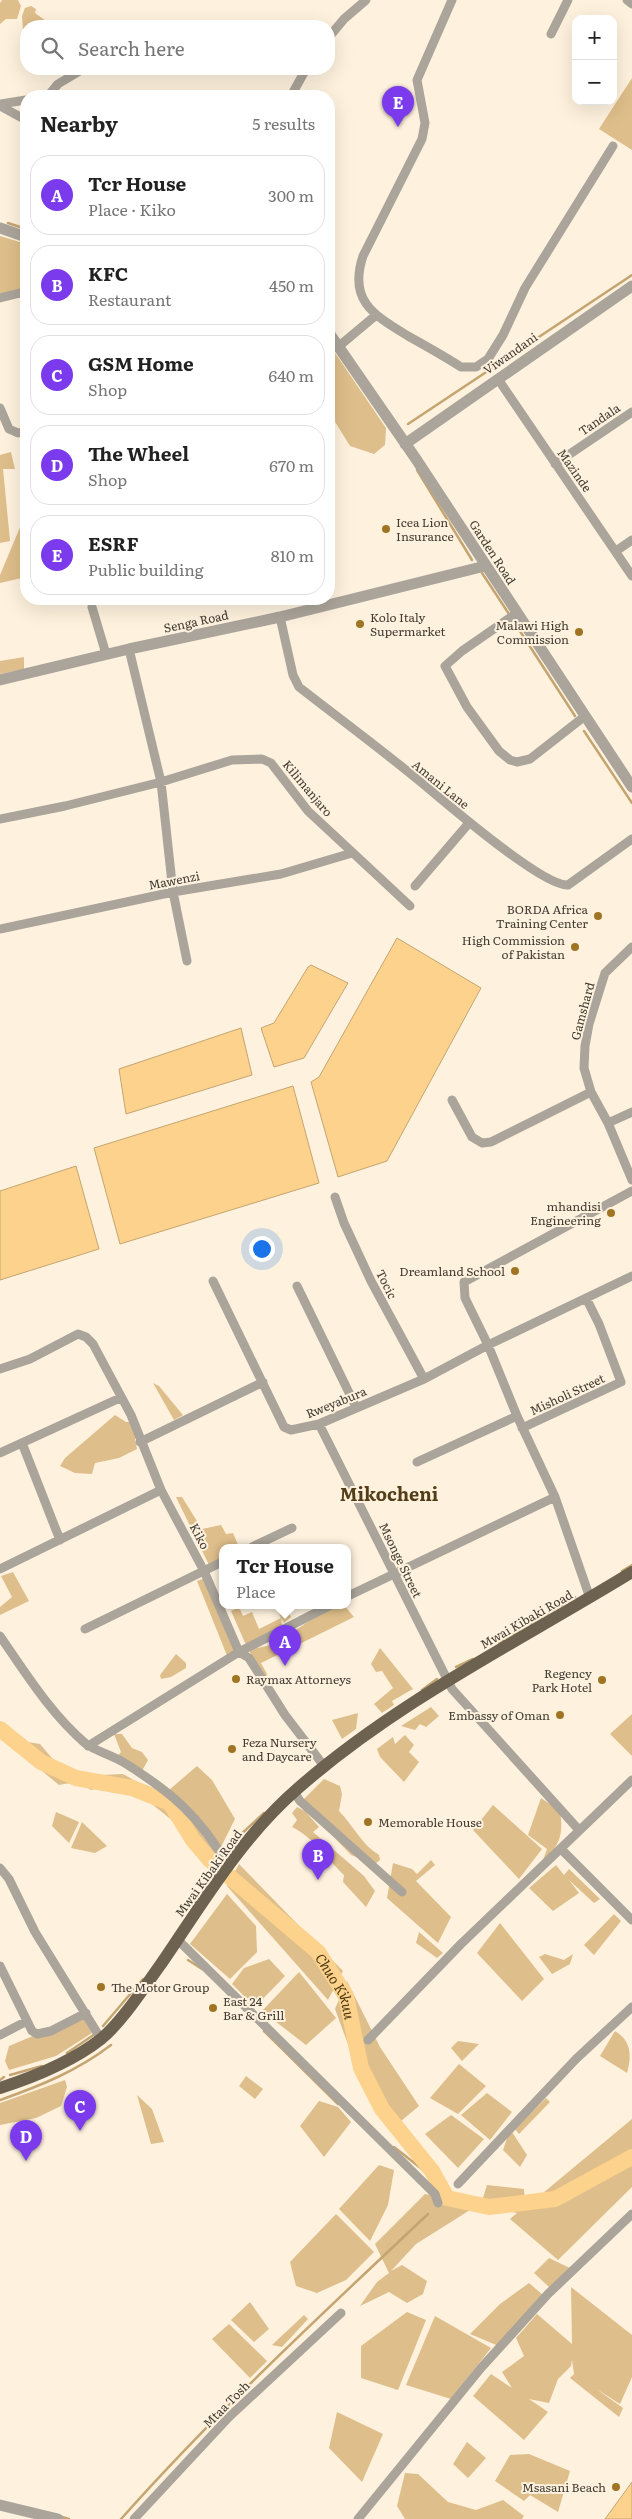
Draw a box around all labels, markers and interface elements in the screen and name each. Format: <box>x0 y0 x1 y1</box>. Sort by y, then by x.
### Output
map controls <box>572 15 617 105</box>
button: + <box>572 15 617 60</box>
search box <box>20 20 335 75</box>
icon: search <box>38 34 66 62</box>
text: Search here <box>78 34 185 62</box>
button: − <box>572 60 617 105</box>
pin: E <box>382 86 414 127</box>
text: Nearby <box>40 107 118 138</box>
text: 5 results <box>252 111 315 135</box>
text: Tcr House <box>88 169 186 197</box>
text: A <box>51 183 63 207</box>
text: 300 m <box>268 183 314 207</box>
text: Place · Kiko <box>88 197 176 221</box>
text: KFC <box>88 259 128 287</box>
text: B <box>51 273 63 297</box>
text: 450 m <box>269 273 314 297</box>
text: Restaurant <box>88 287 172 311</box>
street label: Viwandani <box>479 328 541 378</box>
text: GSM Home <box>88 349 194 377</box>
text: C <box>51 363 63 387</box>
text: 640 m <box>269 363 314 387</box>
text: Shop <box>88 377 127 401</box>
street label: Tandala <box>575 398 624 439</box>
text: The Wheel <box>88 439 189 467</box>
street label: Mazinde <box>553 445 597 495</box>
text: D <box>51 453 63 477</box>
text: 670 m <box>269 453 314 477</box>
text: Shop <box>88 467 127 491</box>
place label: Icea Lion Insurance <box>396 513 454 545</box>
street label: Garden Road <box>465 516 521 588</box>
marker: Icea Lion Insurance <box>380 523 392 535</box>
text: ESRF <box>88 529 139 557</box>
text: E <box>52 543 62 567</box>
text: 810 m <box>271 543 314 567</box>
text: Public building <box>88 557 204 581</box>
street label: Senga Road <box>162 605 231 637</box>
place label: Kolo Italy Supermarket <box>370 608 446 640</box>
place label: Malawi High Commission <box>495 616 569 648</box>
marker: Kolo Italy Supermarket <box>354 618 366 630</box>
marker: Malawi High Commission <box>573 626 585 638</box>
street label: Amani Lane <box>409 755 473 813</box>
street label: Kilimanjaro <box>279 756 337 820</box>
street label: Mawenzi <box>147 866 201 894</box>
place label: BORDA Africa Training Center <box>496 900 589 932</box>
marker: BORDA Africa Training Center <box>592 910 604 922</box>
place label: High Commission of Pakistan <box>462 931 565 963</box>
marker: High Commission of Pakistan <box>569 941 581 953</box>
street label: Gamshard <box>566 979 599 1042</box>
place label: mhandisi Engineering <box>530 1197 601 1229</box>
marker: mhandisi Engineering <box>605 1207 617 1219</box>
your location <box>249 1236 275 1262</box>
place label: Dreamland School <box>399 1262 505 1280</box>
marker: Dreamland School <box>509 1265 521 1277</box>
street label: Tocic <box>372 1266 402 1302</box>
street label: Misholi Street <box>527 1369 608 1419</box>
street label: Rweyabura <box>303 1381 370 1422</box>
district label: Mikocheni <box>340 1480 439 1507</box>
street label: Msonge Street <box>375 1519 427 1601</box>
street label: Kiko <box>186 1520 214 1552</box>
popup <box>219 1544 351 1609</box>
text: Tcr House <box>236 1551 334 1579</box>
text: Place <box>236 1579 276 1603</box>
street label: Mwai Kibaki Road <box>476 1585 576 1653</box>
pin: A <box>269 1625 301 1666</box>
place label: Regency Park Hotel <box>532 1664 592 1696</box>
place label: Raymax Attorneys <box>246 1670 352 1688</box>
marker: Raymax Attorneys <box>230 1673 242 1685</box>
marker: Regency Park Hotel <box>596 1674 608 1686</box>
place label: Embassy of Oman <box>448 1706 550 1724</box>
marker: Embassy of Oman <box>554 1709 566 1721</box>
place label: Feza Nursery and Daycare <box>242 1733 317 1765</box>
marker: Feza Nursery and Daycare <box>226 1743 238 1755</box>
place label: Memorable House <box>378 1813 482 1831</box>
marker: Memorable House <box>362 1816 374 1828</box>
street label: Mwai Kibaki Road <box>170 1825 246 1920</box>
pin: B <box>302 1839 334 1880</box>
water label: Chuo Kikuu <box>311 1949 361 2022</box>
place label: The Motor Group <box>111 1978 209 1996</box>
marker: The Motor Group <box>95 1981 107 1993</box>
place label: East 24 Bar & Grill <box>223 1992 284 2024</box>
marker: East 24 Bar & Grill <box>207 2002 219 2014</box>
pin: C <box>64 2090 96 2131</box>
pin: D <box>10 2120 42 2161</box>
street label: Mtaa Tosh <box>198 2376 254 2432</box>
place label: Msasani Beach <box>522 2478 606 2496</box>
marker: Msasani Beach <box>610 2481 622 2493</box>

